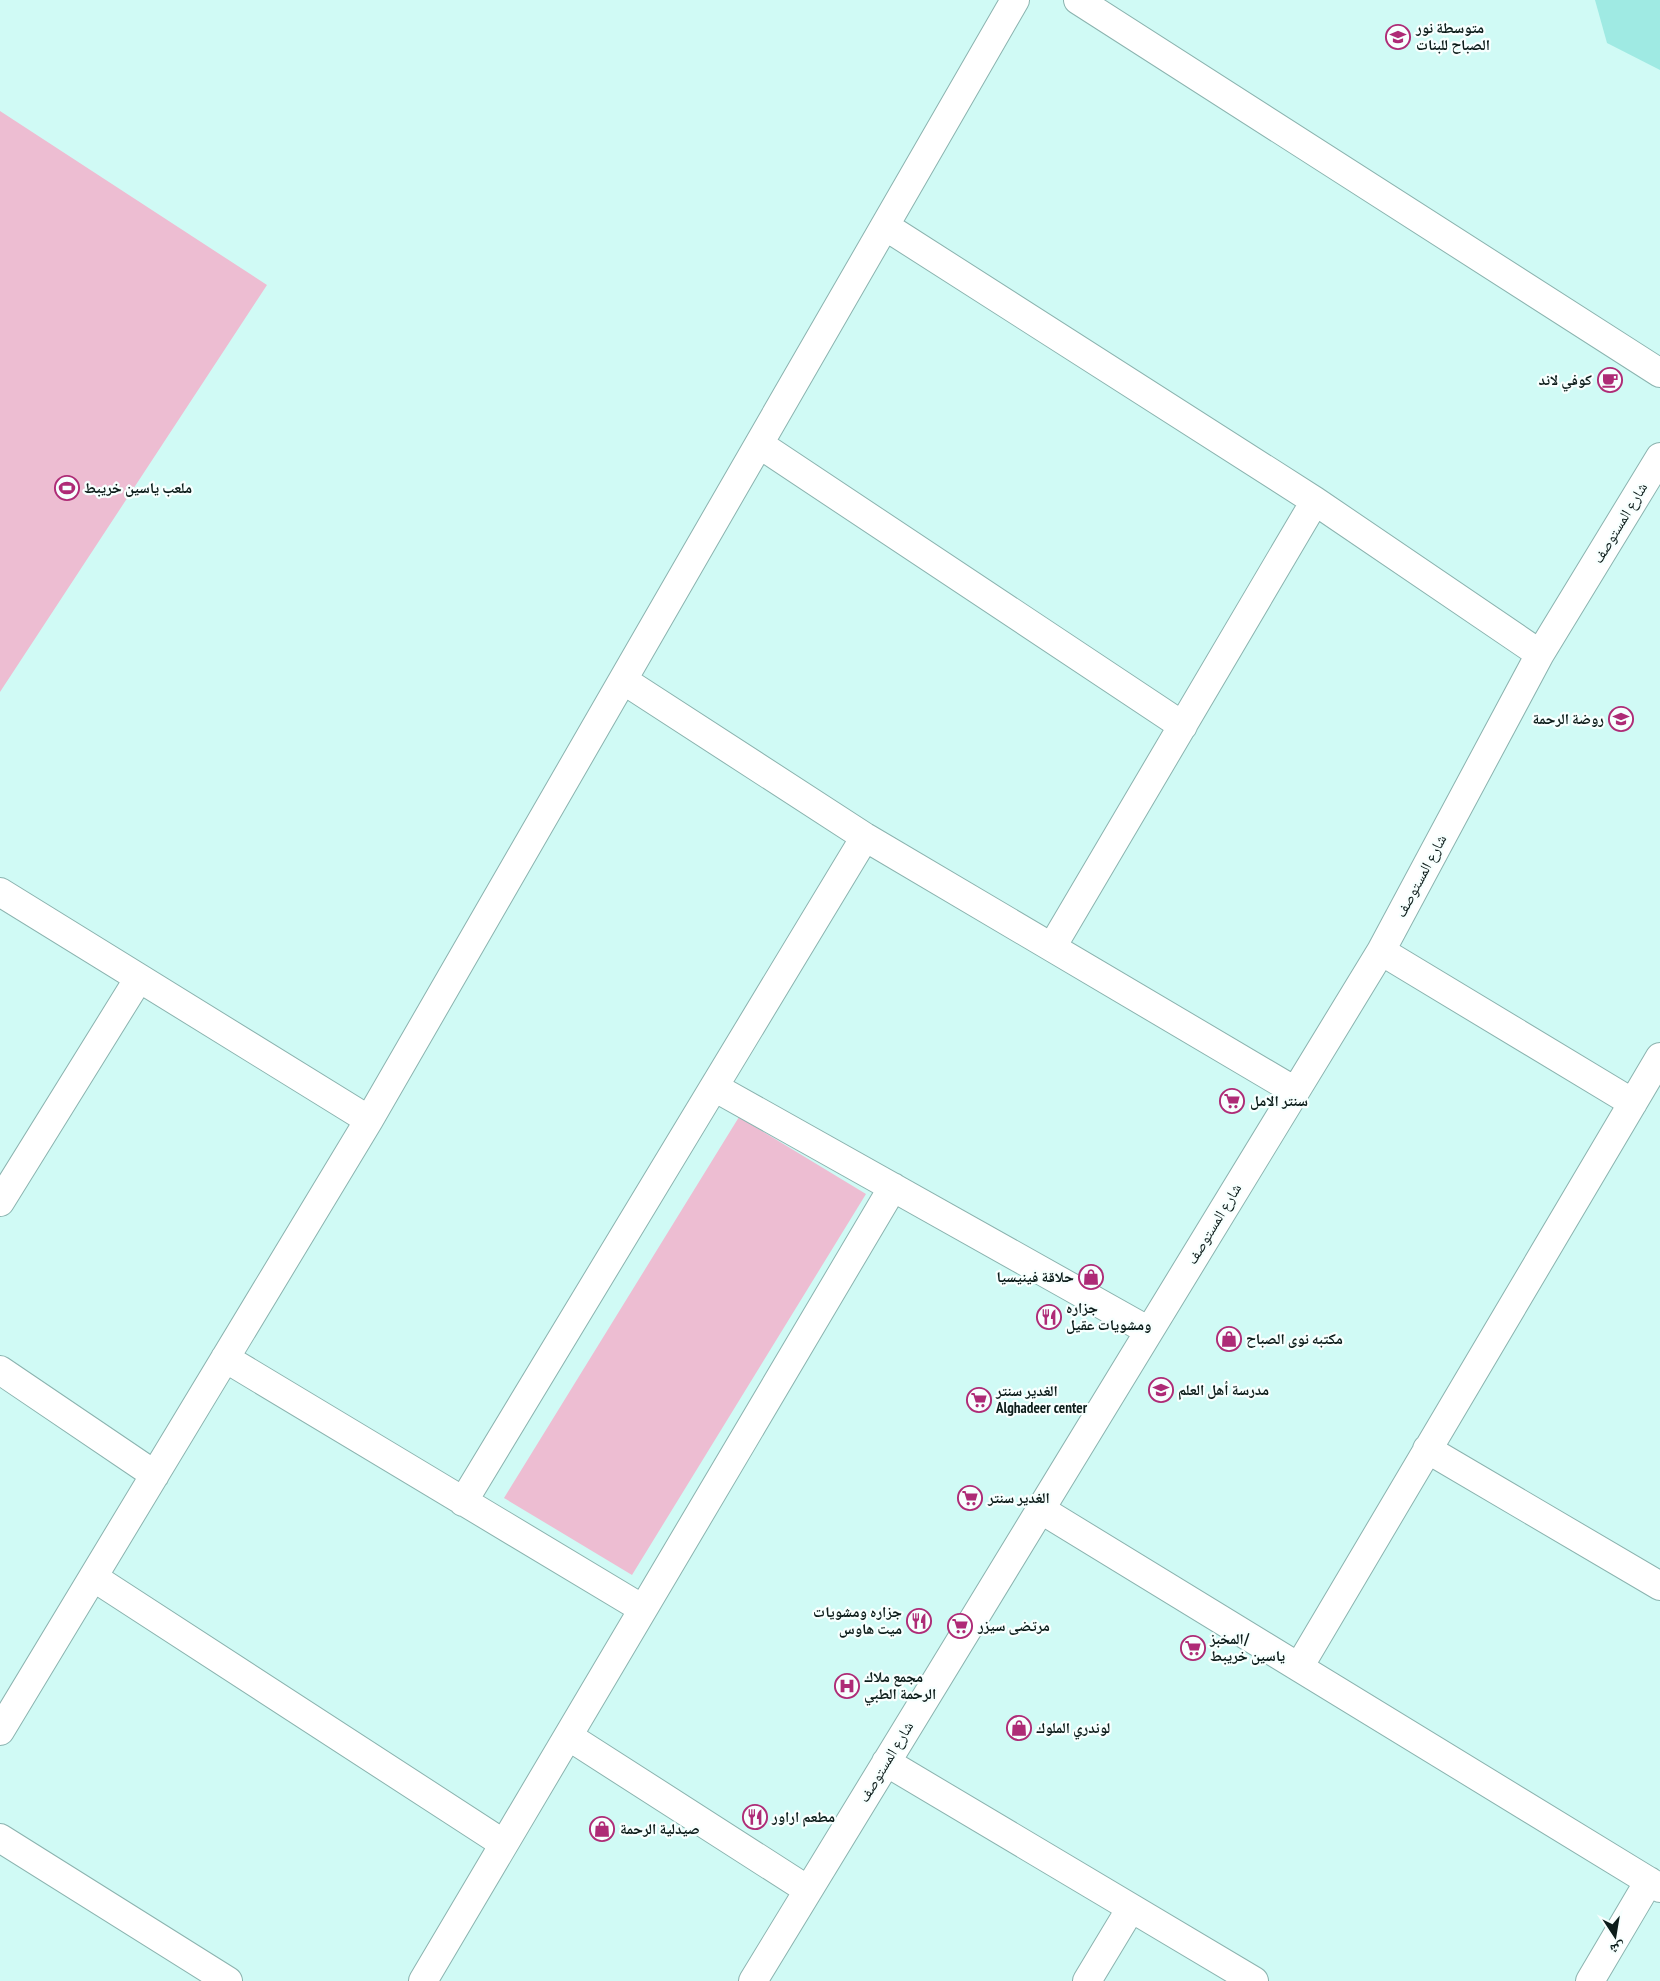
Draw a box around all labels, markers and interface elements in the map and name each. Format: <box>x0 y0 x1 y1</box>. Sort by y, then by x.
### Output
place label: متوسطة نور الصباح للبنات <box>1415 18 1490 54</box>
school or university icon: متوسطة نور الصباح للبنات <box>1385 24 1411 50</box>
cafe icon: كوفي لاند <box>1597 367 1623 393</box>
place label: كوفي لاند <box>1539 370 1592 392</box>
sports icon: ملعب ياسين خريبط <box>54 475 80 501</box>
place label: ملعب ياسين خريبط <box>84 478 192 497</box>
street label: شارع المستوصف <box>1588 479 1652 567</box>
school or university icon: روضة الرحمة <box>1608 706 1634 732</box>
place label: روضة الرحمة <box>1533 709 1604 728</box>
street label: شارع المستوصف <box>1391 831 1451 921</box>
supermarket icon: سنتر الامل <box>1219 1088 1245 1114</box>
place label: سنتر الامل <box>1250 1091 1308 1110</box>
street label: شارع المستوصف <box>1182 1180 1246 1268</box>
shop icon: حلاقة فينيسيا <box>1078 1264 1104 1290</box>
place label: حلاقة فينيسيا <box>997 1267 1074 1286</box>
place label: جزاره ومشويات عقيل <box>1066 1298 1152 1334</box>
restaurant icon: جزاره ومشويات عقيل <box>1036 1304 1062 1330</box>
shop icon: مكتبه نوى الصباح <box>1216 1326 1242 1352</box>
place label: مكتبه نوى الصباح <box>1246 1329 1343 1348</box>
school or university icon: مدرسة أهل العلم <box>1148 1377 1174 1403</box>
place label: مدرسة أهل العلم <box>1178 1380 1269 1400</box>
place label: الغدير سنتر Alghadeer center <box>995 1381 1088 1417</box>
supermarket icon: الغدير سنتر Alghadeer center <box>966 1387 992 1413</box>
supermarket icon: الغدير سنتر <box>957 1485 983 1511</box>
place label: الغدير سنتر <box>987 1488 1050 1507</box>
place label: جزاره ومشويات ميت هاوس <box>813 1602 902 1638</box>
restaurant icon: جزاره ومشويات ميت هاوس <box>906 1608 932 1634</box>
supermarket icon: مرتضى سيزر <box>947 1613 973 1639</box>
place label: مرتضى سيزر <box>977 1616 1050 1635</box>
place label: المخبز/ ياسين خريبط <box>1209 1629 1285 1665</box>
supermarket icon: المخبز/ ياسين خريبط <box>1180 1635 1206 1661</box>
place label: مجمع ملاك الرحمة الطبي <box>864 1667 936 1706</box>
hospital icon: مجمع ملاك الرحمة الطبي <box>834 1673 860 1699</box>
shop icon: لوندري الملوك <box>1006 1715 1032 1741</box>
street label: شارع المستوصف <box>854 1718 918 1806</box>
place label: لوندري الملوك <box>1036 1718 1110 1740</box>
restaurant icon: مطعم اراور <box>742 1804 768 1830</box>
place label: مطعم اراور <box>771 1807 835 1827</box>
shop icon: صيدلية الرحمة <box>589 1816 615 1842</box>
place label: صيدلية الرحمة <box>620 1819 700 1838</box>
north arrow <box>1590 1911 1640 1961</box>
text: ش <box>1608 1938 1627 1959</box>

